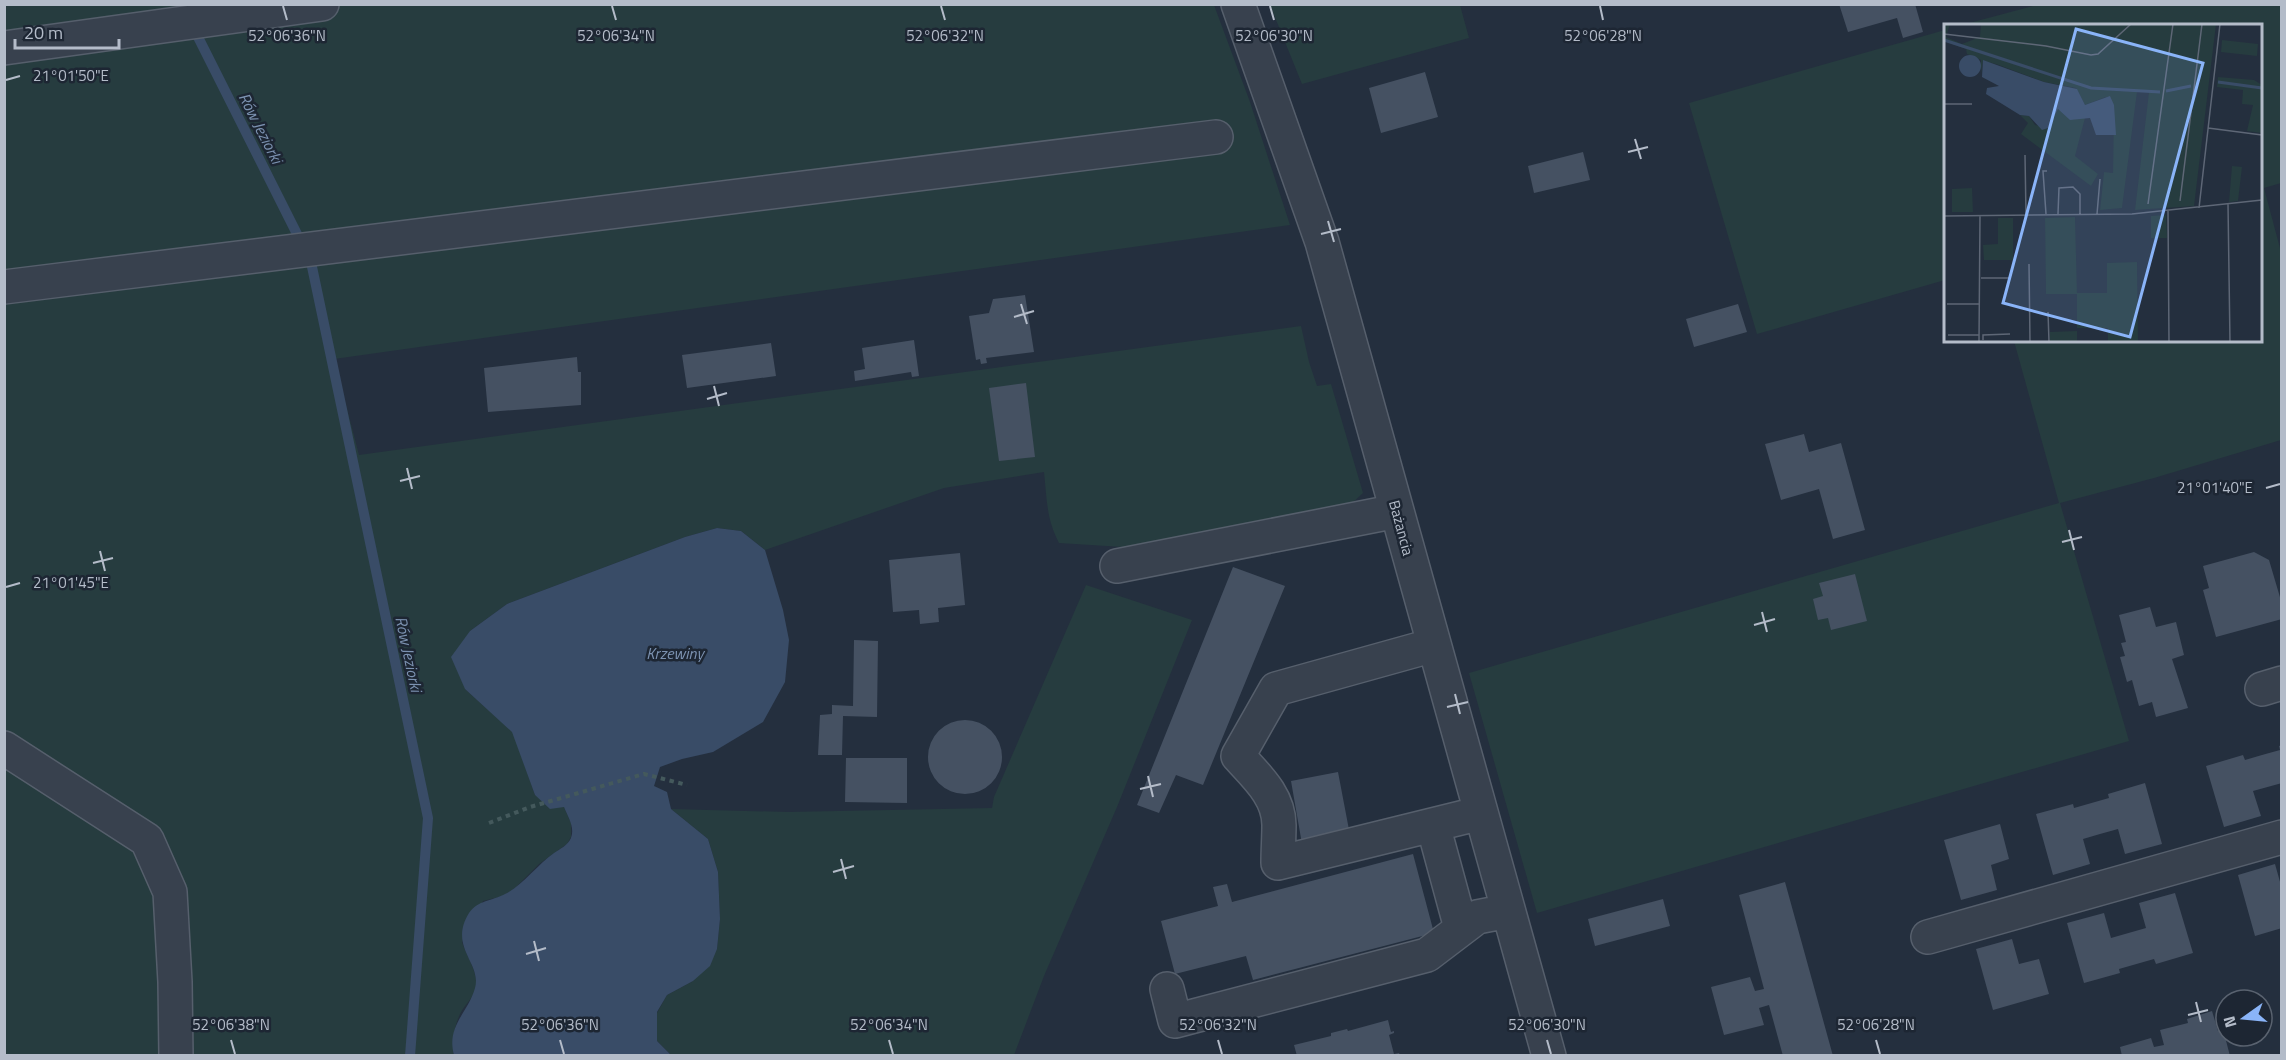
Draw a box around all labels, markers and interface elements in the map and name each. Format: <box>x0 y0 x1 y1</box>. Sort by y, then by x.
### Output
scale bar <box>15 12 118 50</box>
text: 20 m <box>24 19 63 46</box>
text: 52°06'36"N <box>248 24 326 47</box>
text: 52°06'34"N <box>577 24 655 47</box>
text: 52°06'32"N <box>906 24 984 47</box>
text: 52°06'30"N <box>1235 24 1313 47</box>
text: 52°06'28"N <box>1564 24 1642 47</box>
inset map <box>1944 24 2262 342</box>
text: 21°01'50"E <box>33 64 109 87</box>
water label: Rów Jeziorki <box>233 88 290 169</box>
text: 21°01'40"E <box>2177 476 2253 499</box>
street label: Bażancia <box>1383 498 1420 559</box>
text: 21°01'45"E <box>33 571 109 594</box>
water label: Rów Jeziorki <box>389 614 429 696</box>
water label: Krzewiny <box>646 641 705 665</box>
north arrow <box>2214 988 2274 1048</box>
text: 52°06'38"N <box>192 1013 270 1036</box>
text: 52°06'36"N <box>521 1013 599 1036</box>
text: 52°06'34"N <box>850 1013 928 1036</box>
text: 52°06'32"N <box>1179 1013 1257 1036</box>
text: 52°06'30"N <box>1508 1013 1586 1036</box>
text: 52°06'28"N <box>1837 1013 1915 1036</box>
text: N <box>2216 1013 2243 1030</box>

